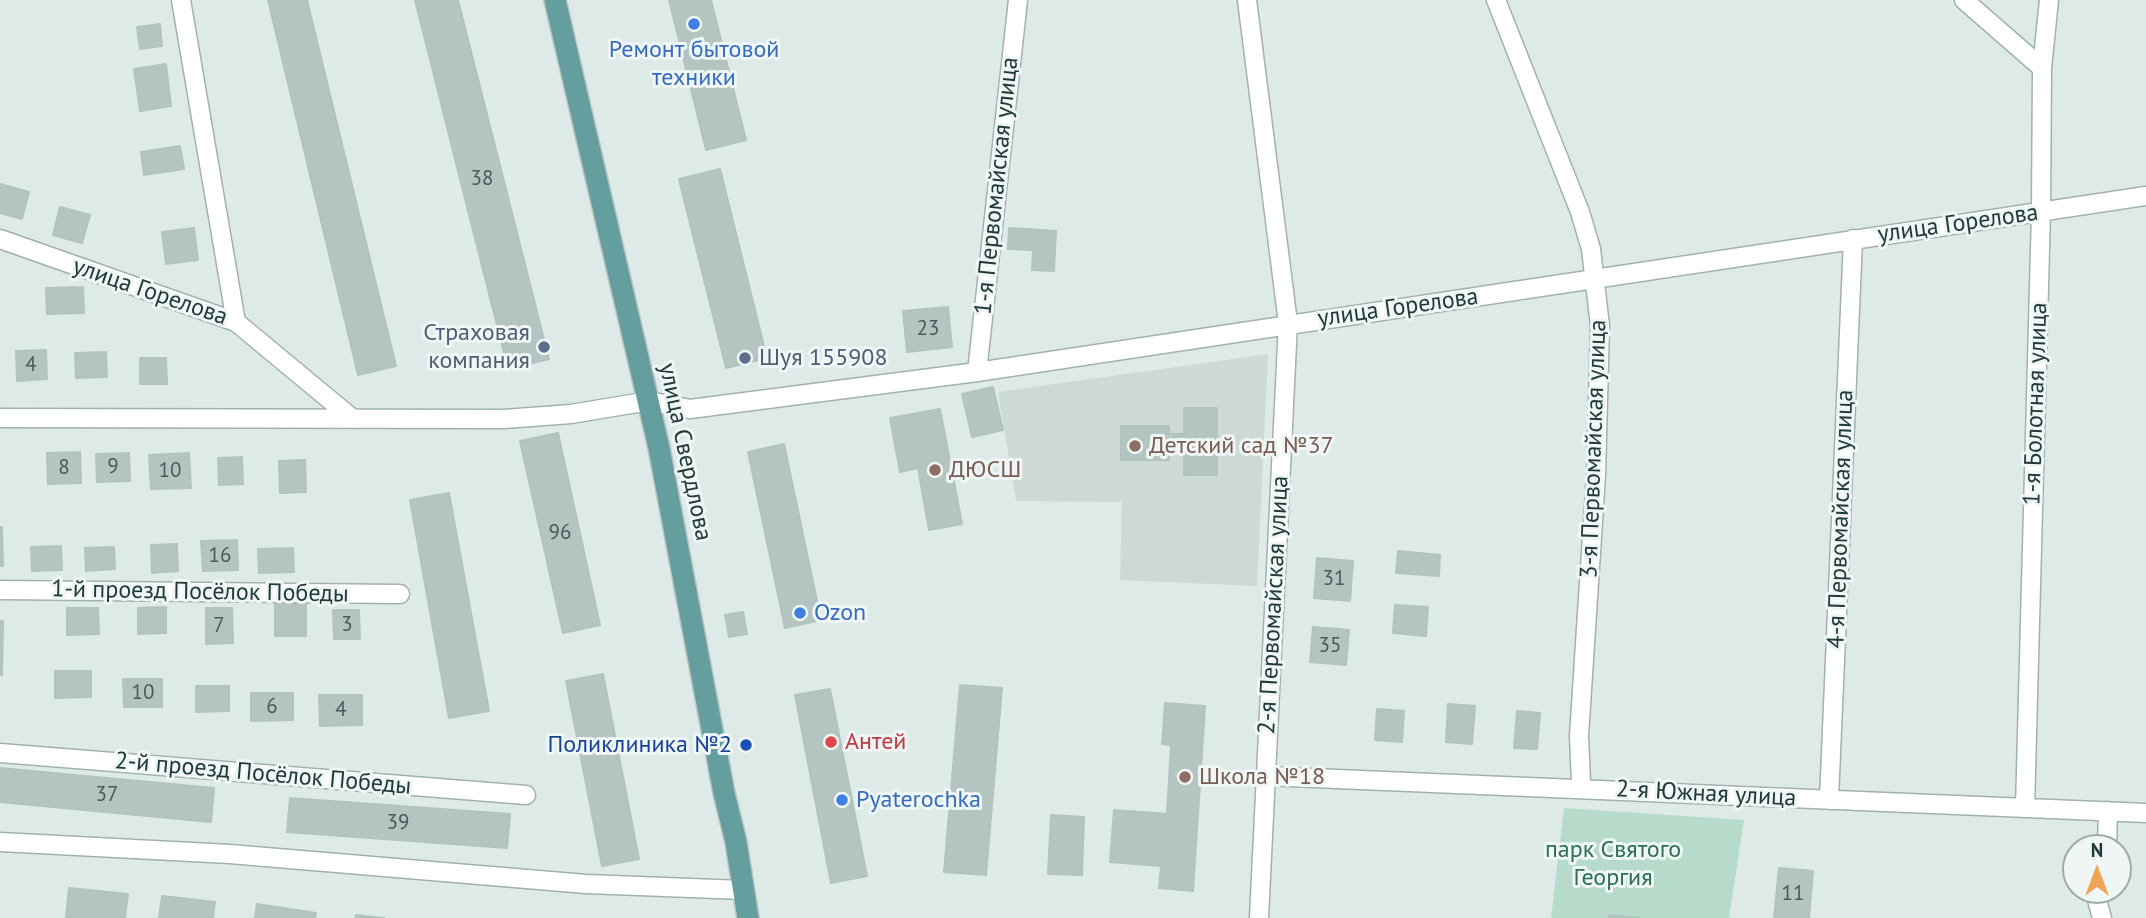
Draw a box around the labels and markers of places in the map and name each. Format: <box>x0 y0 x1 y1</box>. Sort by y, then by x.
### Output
marker: Ремонт бытовой техники <box>686 16 702 32</box>
place label: Ремонт бытовой техники <box>609 36 779 92</box>
place label: Страховая компания <box>423 319 530 375</box>
marker: Страховая компания <box>536 339 552 355</box>
place label: Шуя 155908 <box>759 344 888 372</box>
marker: Шуя 155908 <box>737 350 753 366</box>
place label: Детский сад №37 <box>1149 432 1334 460</box>
marker: Детский сад №37 <box>1127 438 1143 454</box>
place label: ДЮСШ <box>949 456 1021 484</box>
marker: ДЮСШ <box>927 462 943 478</box>
place label: Ozon <box>814 599 866 627</box>
marker: Ozon <box>792 605 808 621</box>
place label: Антей <box>845 728 906 756</box>
place label: Поликлиника №2 <box>547 731 732 759</box>
marker: Антей <box>823 734 839 750</box>
marker: Поликлиника №2 <box>738 737 754 753</box>
place label: Школа №18 <box>1199 763 1325 791</box>
marker: Школа №18 <box>1177 769 1193 785</box>
place label: Pyaterochka <box>856 786 981 814</box>
marker: Pyaterochka <box>834 792 850 808</box>

